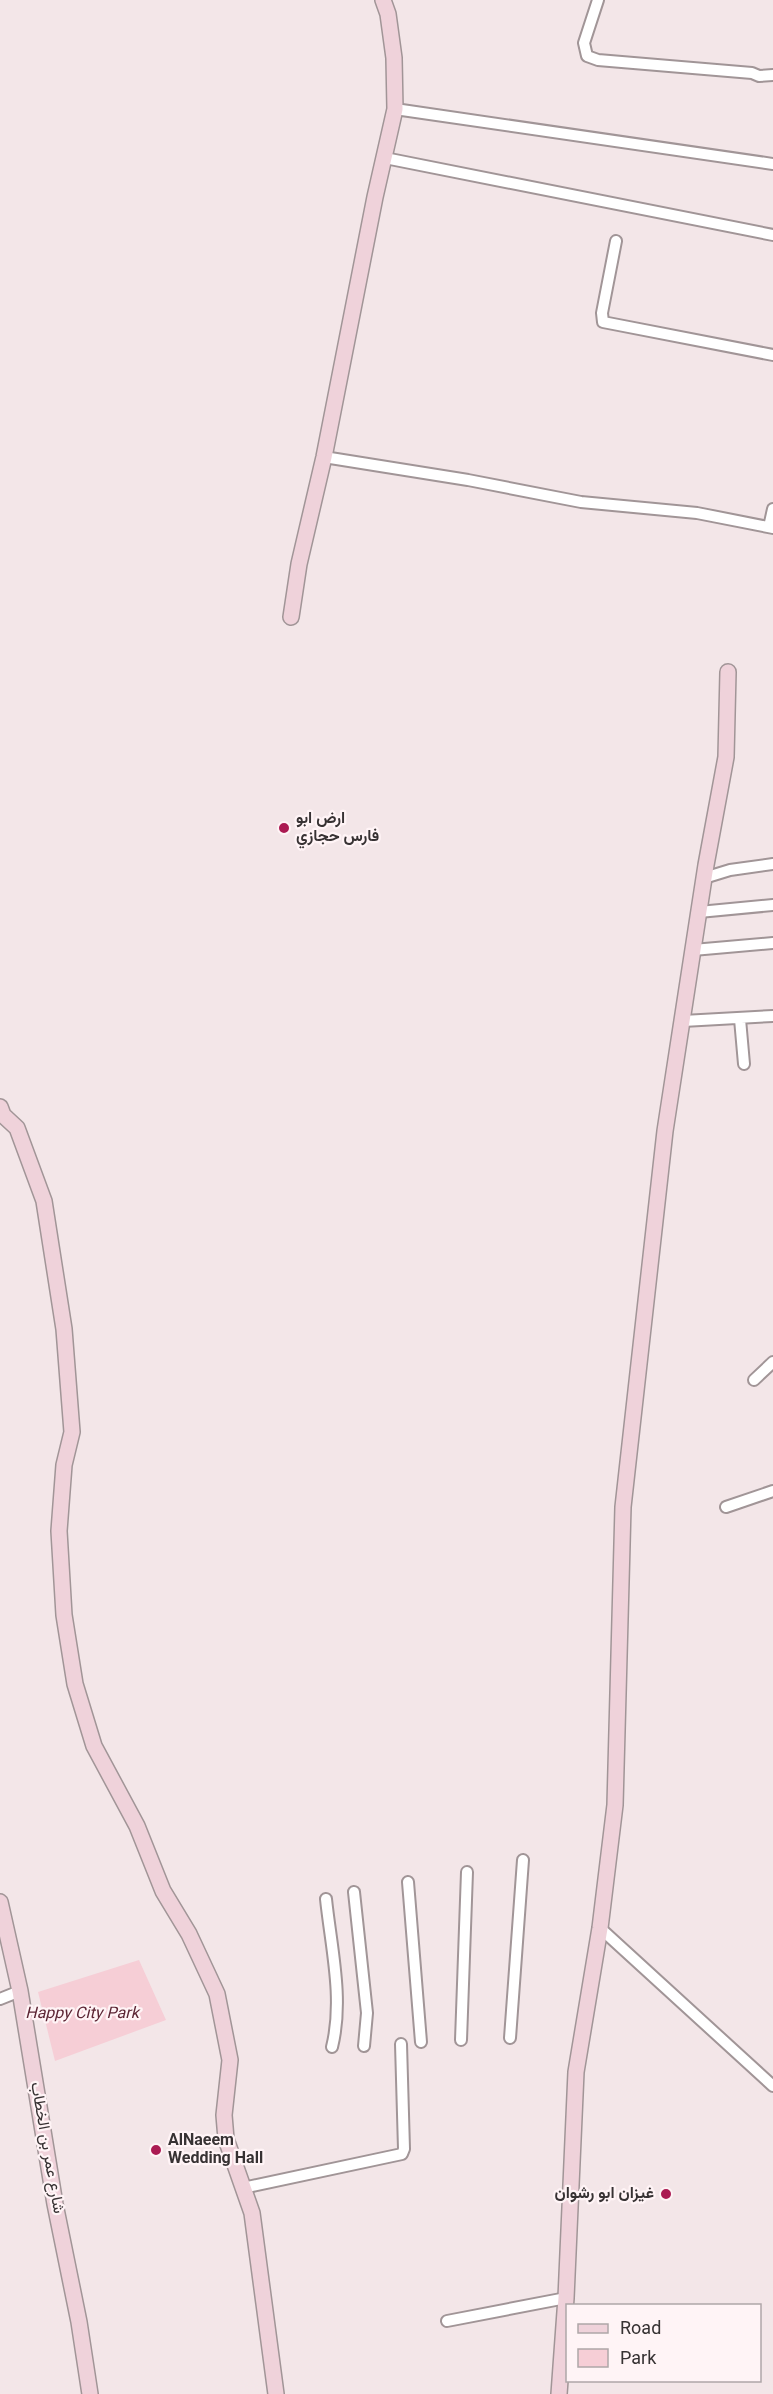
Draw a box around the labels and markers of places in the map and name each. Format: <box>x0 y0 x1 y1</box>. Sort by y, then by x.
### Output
place label: ارض ابو فارس حجازي <box>296 807 379 850</box>
marker: ارض ابو فارس حجازي <box>277 821 291 835</box>
place label: AlNaeem Wedding Hall <box>168 2129 263 2172</box>
marker: AlNaeem Wedding Hall <box>149 2143 163 2157</box>
place label: غيزان ابو رشوان <box>554 2182 654 2207</box>
marker: غيزان ابو رشوان <box>659 2187 673 2201</box>

